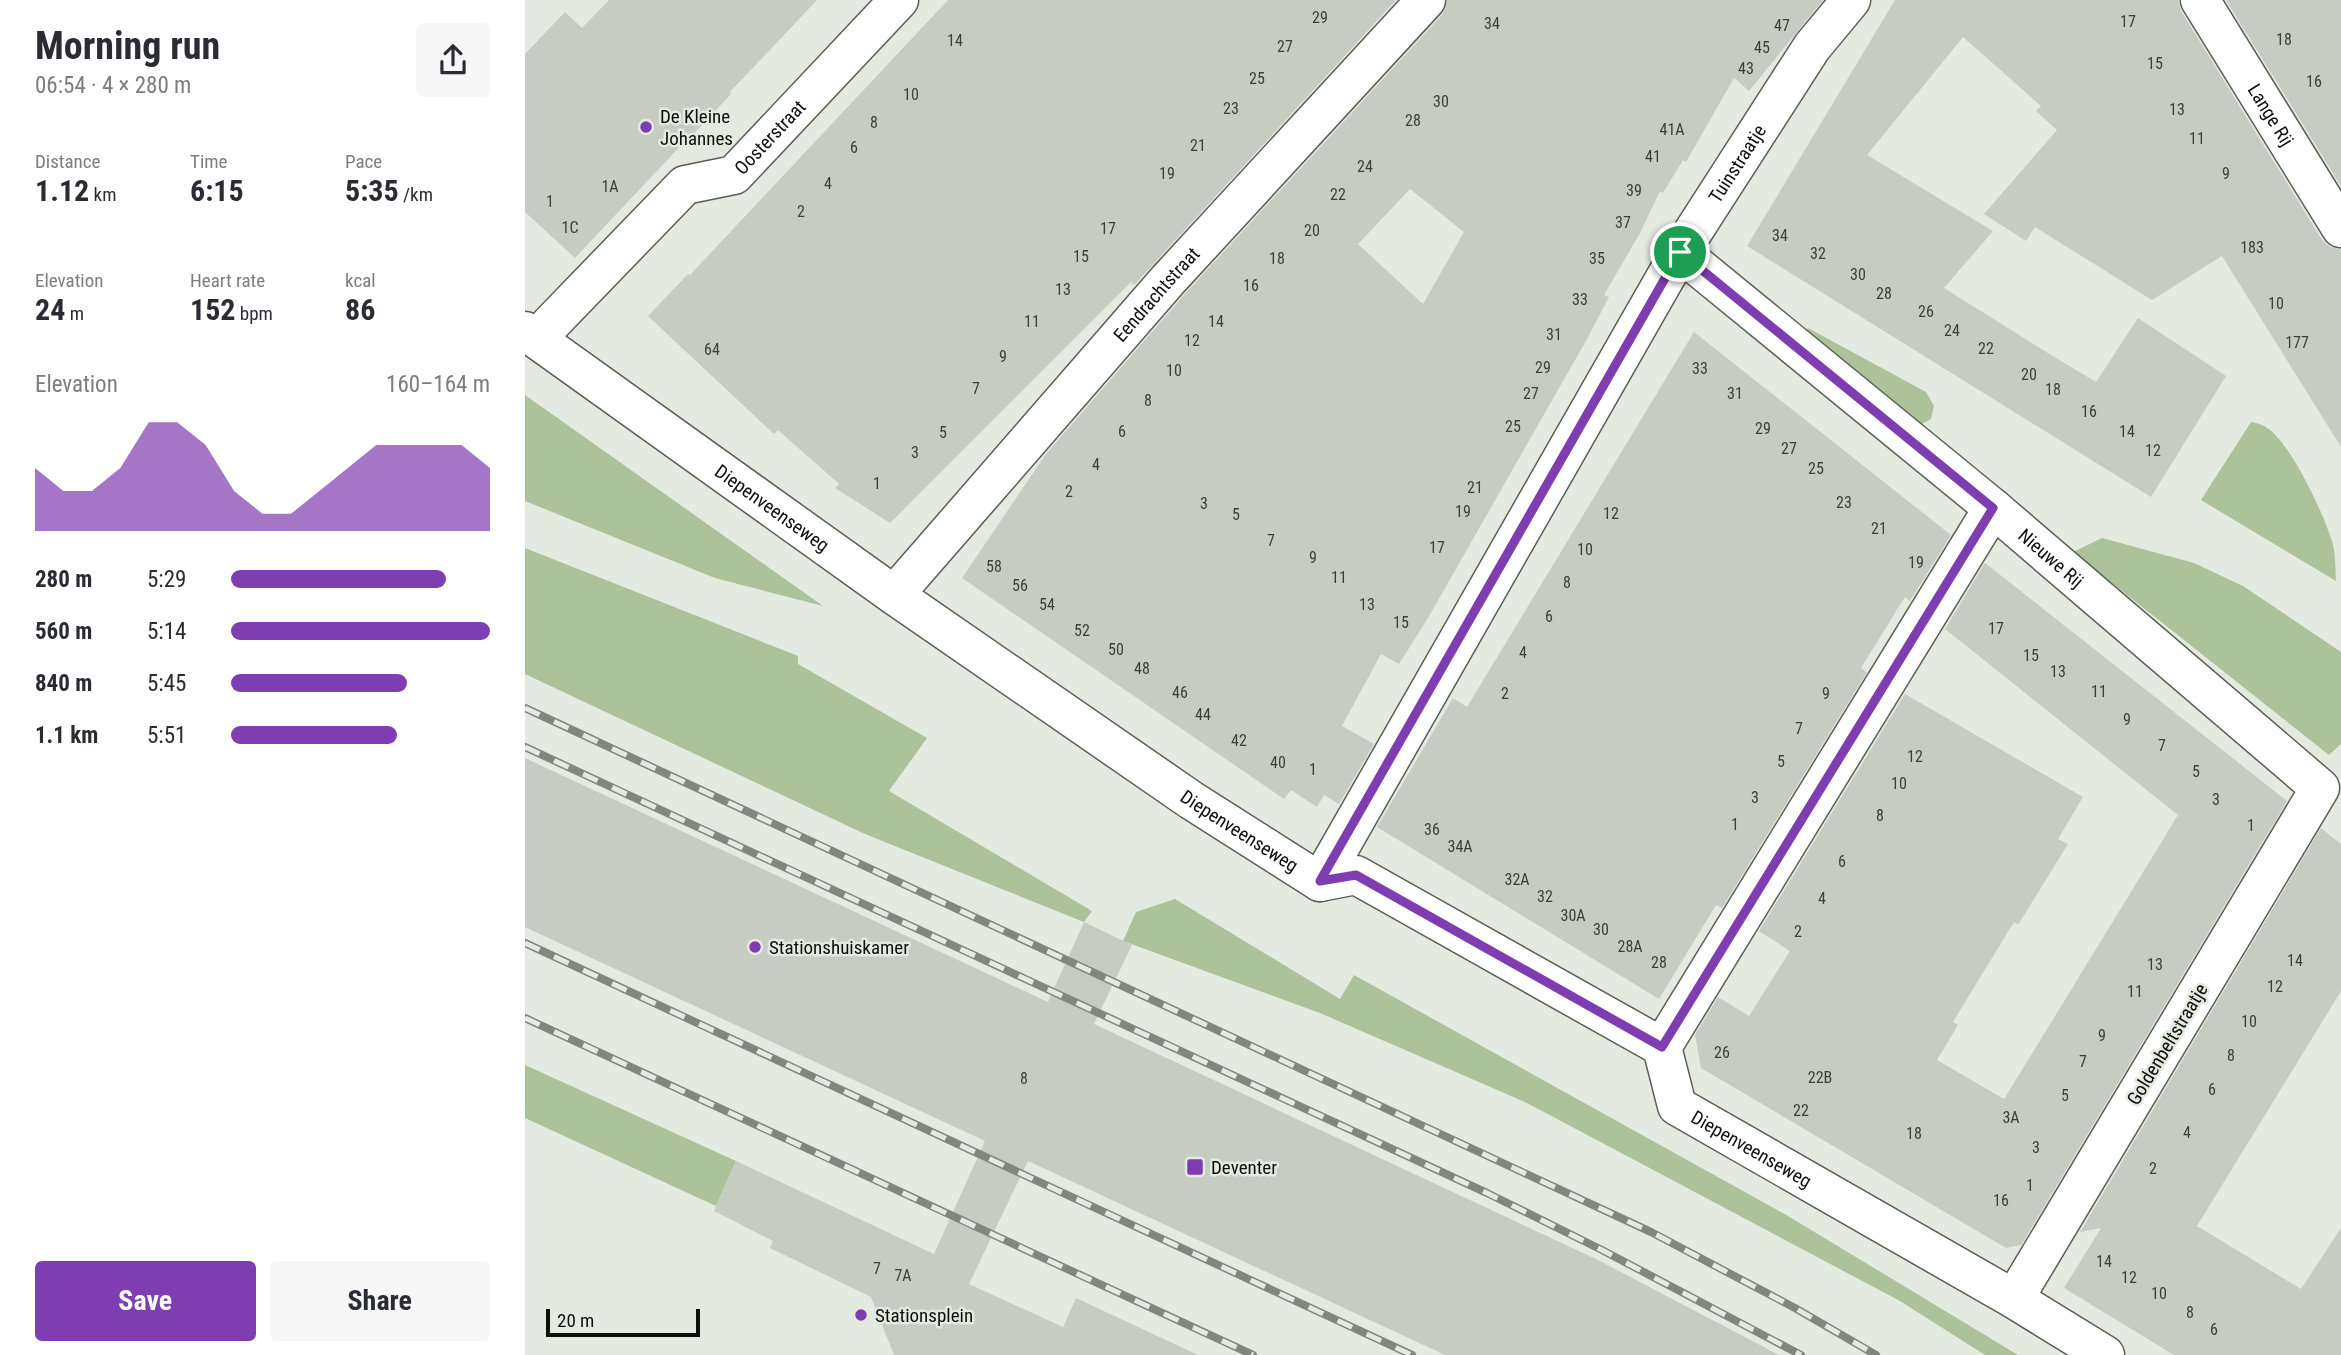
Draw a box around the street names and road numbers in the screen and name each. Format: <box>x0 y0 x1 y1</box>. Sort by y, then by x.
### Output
street label: Lange Rij <box>2243 80 2298 150</box>
street label: Oosterstraat <box>730 96 811 179</box>
street label: Tuinstraatje <box>1704 120 1771 207</box>
street label: Eendrachtstraat <box>1109 243 1204 347</box>
street label: Diepenveenseweg <box>710 460 833 557</box>
street label: Nieuwe Rij <box>2014 524 2088 593</box>
street label: Diepenveenseweg <box>1176 785 1302 877</box>
street label: Goldenbeltstraatje <box>2122 979 2213 1109</box>
street label: Diepenveenseweg <box>1687 1106 1816 1193</box>

